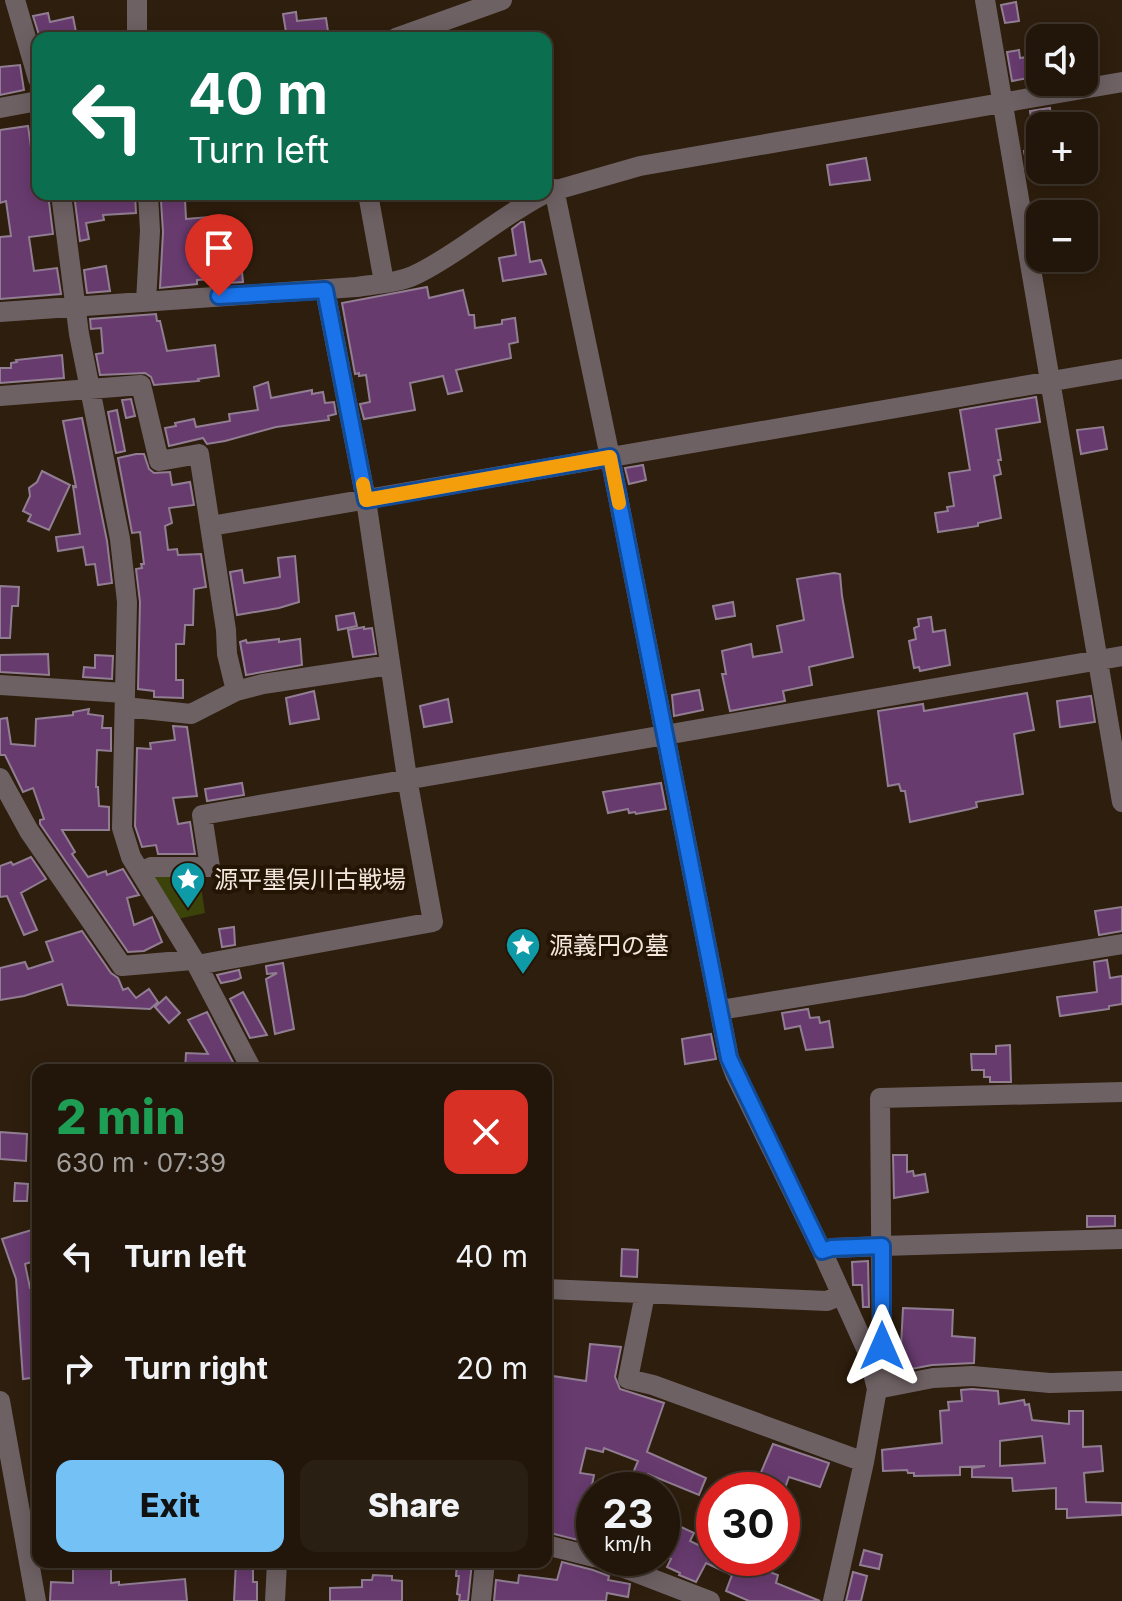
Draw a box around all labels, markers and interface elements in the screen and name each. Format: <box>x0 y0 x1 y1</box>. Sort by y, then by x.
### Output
map controls <box>1026 24 1098 272</box>
button: sound <box>1026 24 1098 96</box>
text: 40 m <box>188 60 328 128</box>
icon: left <box>56 64 160 168</box>
button: + <box>1026 112 1098 184</box>
text: Turn left <box>188 128 329 172</box>
button: − <box>1026 200 1098 272</box>
pin <box>185 214 253 296</box>
icon: arrive <box>197 226 241 270</box>
place icon: 源平墨俣川古戦場 <box>169 860 207 910</box>
place label: 源平墨俣川古戦場 <box>214 865 406 894</box>
place icon: 源義円の墓 <box>504 926 542 976</box>
place label: 源義円の墓 <box>549 931 669 960</box>
text: 2 min <box>56 1087 186 1146</box>
button: close <box>444 1090 528 1174</box>
text: 630 m · 07:39 <box>56 1147 226 1178</box>
icon: left <box>56 1234 100 1278</box>
text: Turn left <box>124 1238 246 1274</box>
text: 40 m <box>455 1238 528 1274</box>
position arrow <box>840 1304 924 1388</box>
icon: right <box>56 1346 100 1390</box>
text: Turn right <box>124 1350 268 1386</box>
text: 20 m <box>456 1350 528 1386</box>
button: Exit <box>56 1460 284 1552</box>
button: Share <box>300 1460 528 1552</box>
speed limit sign: 30 <box>696 1472 800 1576</box>
text: 23 <box>602 1489 654 1538</box>
text: km/h <box>604 1532 652 1556</box>

